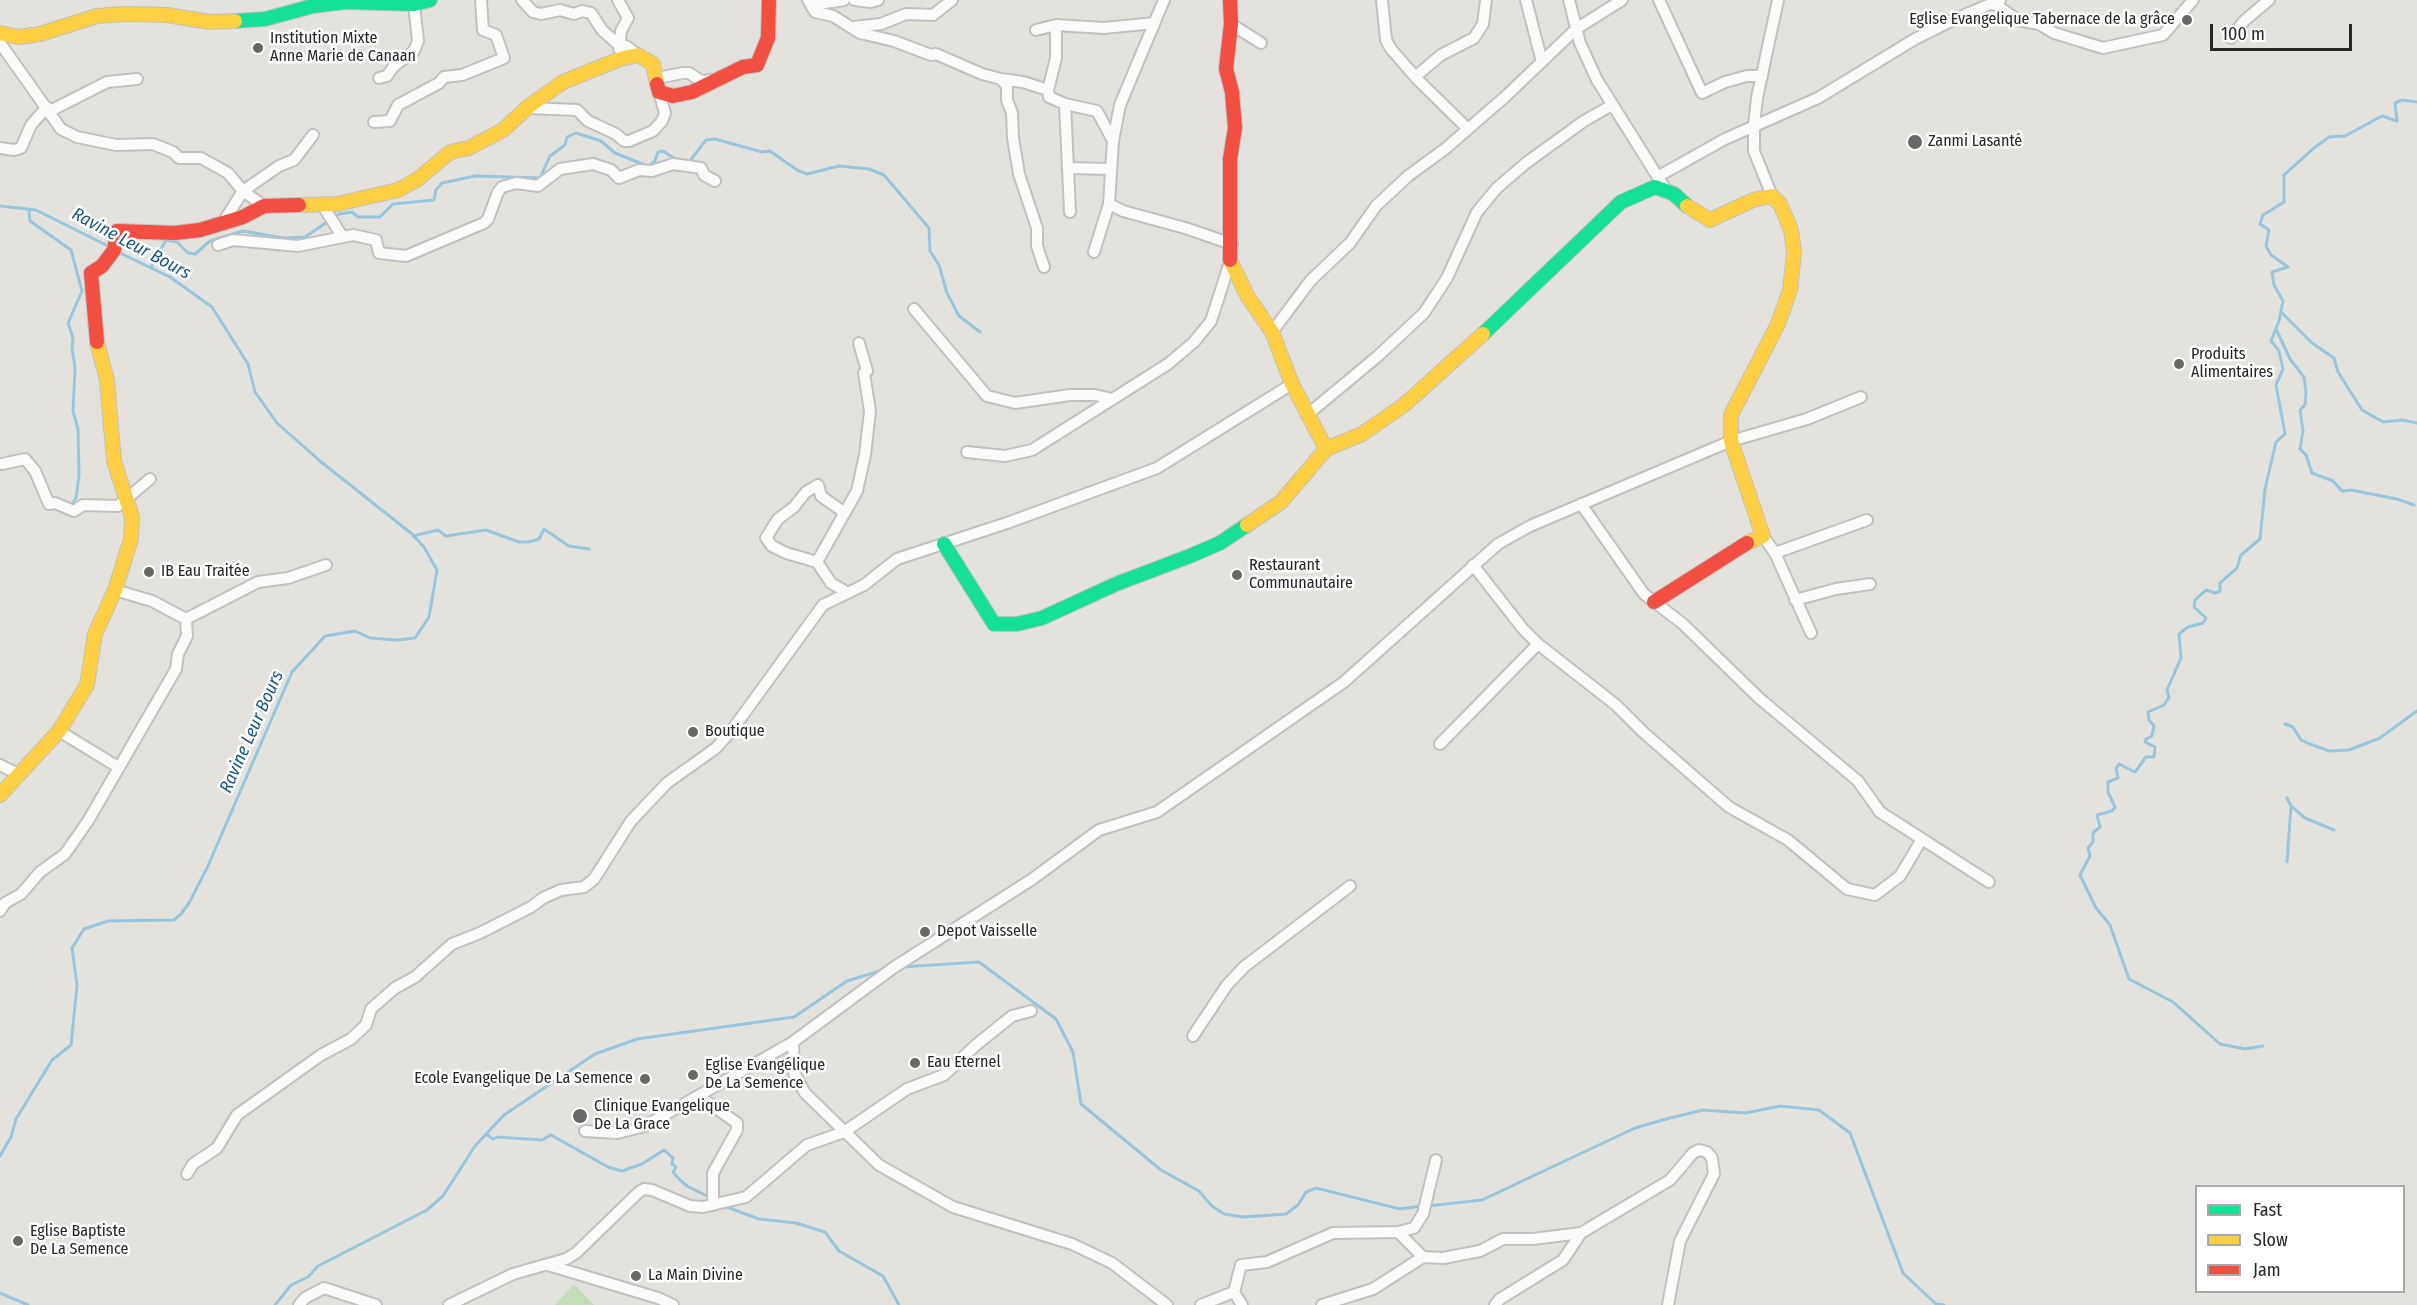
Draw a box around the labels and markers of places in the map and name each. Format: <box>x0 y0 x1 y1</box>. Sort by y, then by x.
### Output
place label: Eglise Evangelique Tabernace de la grâce <box>1909 10 2175 30</box>
marker: Eglise Evangelique Tabernace de la grâce <box>2180 13 2194 27</box>
place label: Institution Mixte Anne Marie de Canaan <box>270 29 416 67</box>
marker: Institution Mixte Anne Marie de Canaan <box>251 41 265 55</box>
place label: Zanmi Lasanté <box>1928 132 2022 152</box>
marker: Zanmi Lasanté <box>1906 133 1924 151</box>
place label: Produits Alimentaires <box>2191 345 2273 383</box>
marker: Produits Alimentaires <box>2172 357 2186 371</box>
place label: Restaurant Communautaire <box>1249 556 1353 594</box>
place label: IB Eau Traitée <box>161 562 250 582</box>
marker: IB Eau Traitée <box>142 565 156 579</box>
marker: Restaurant Communautaire <box>1230 568 1244 582</box>
place label: Boutique <box>705 722 765 742</box>
marker: Boutique <box>686 725 700 739</box>
place label: Depot Vaisselle <box>937 922 1037 942</box>
marker: Depot Vaisselle <box>918 925 932 939</box>
place label: Eau Eternel <box>927 1053 1001 1073</box>
place label: Eglise Evangélique De La Semence <box>705 1056 825 1094</box>
marker: Eau Eternel <box>908 1056 922 1070</box>
marker: Eglise Evangélique De La Semence <box>686 1068 700 1082</box>
place label: Ecole Evangelique De La Semence <box>414 1069 633 1089</box>
marker: Ecole Evangelique De La Semence <box>638 1072 652 1086</box>
place label: Clinique Evangelique De La Grace <box>594 1097 730 1135</box>
marker: Clinique Evangelique De La Grace <box>571 1107 589 1125</box>
place label: Eglise Baptiste De La Semence <box>30 1222 128 1260</box>
marker: Eglise Baptiste De La Semence <box>11 1234 25 1248</box>
place label: La Main Divine <box>648 1266 743 1286</box>
marker: La Main Divine <box>629 1269 643 1283</box>

